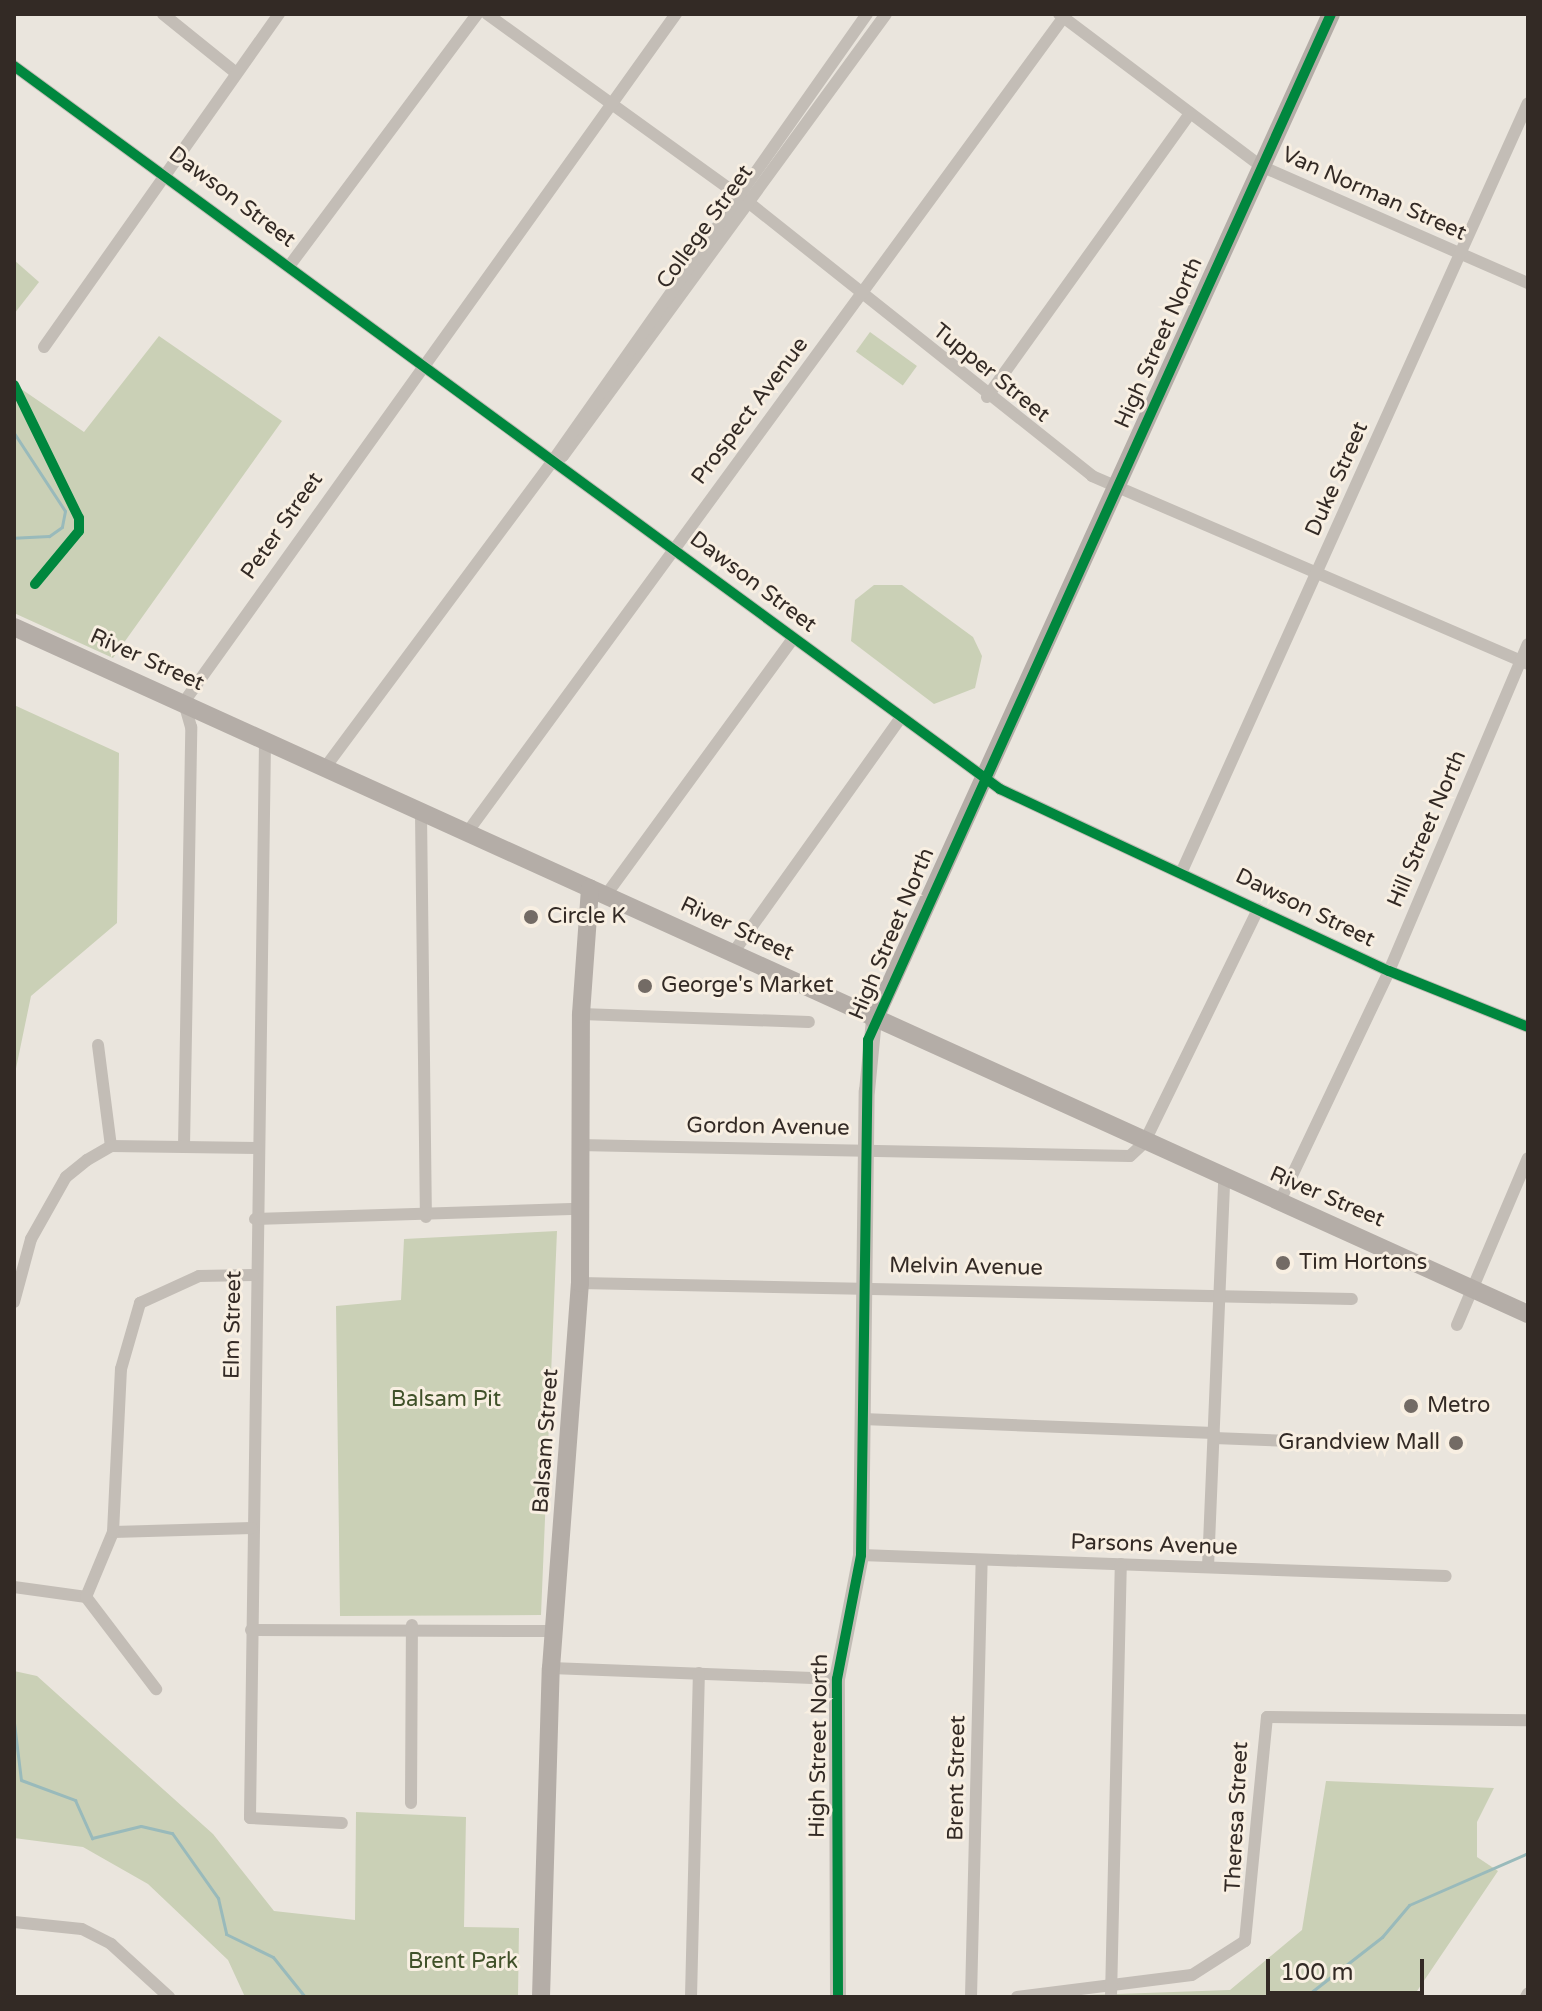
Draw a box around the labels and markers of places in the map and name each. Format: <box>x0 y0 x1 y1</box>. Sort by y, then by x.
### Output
place label: Circle K <box>547 904 626 930</box>
marker: Circle K <box>522 908 540 926</box>
place label: George's Market <box>661 973 834 999</box>
marker: George's Market <box>636 977 654 995</box>
place label: Tim Hortons <box>1299 1250 1427 1276</box>
marker: Tim Hortons <box>1274 1254 1292 1272</box>
place label: Metro <box>1427 1393 1490 1419</box>
marker: Metro <box>1402 1397 1420 1415</box>
place label: Grandview Mall <box>1278 1430 1440 1456</box>
marker: Grandview Mall <box>1447 1434 1465 1452</box>

